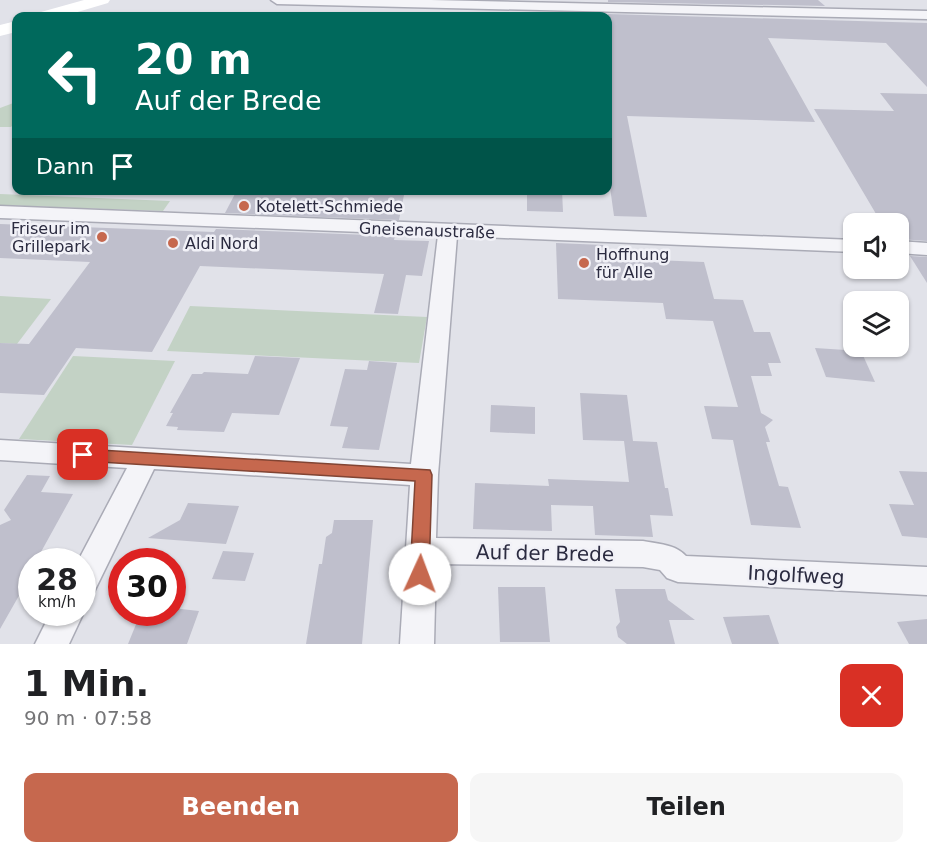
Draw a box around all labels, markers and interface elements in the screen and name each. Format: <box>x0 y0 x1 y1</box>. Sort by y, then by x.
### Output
text: 20 m <box>135 35 252 84</box>
icon: left <box>36 36 114 114</box>
text: Auf der Brede <box>135 85 322 116</box>
icon: arrive <box>106 150 139 183</box>
text: Dann <box>36 154 94 179</box>
place label: Kotelett-Schmiede <box>256 197 403 216</box>
marker: Kotelett-Schmiede <box>237 199 251 213</box>
map controls <box>843 213 909 357</box>
button: sound <box>843 213 909 279</box>
place label: Friseur im Grillepark <box>11 219 91 256</box>
street label: Gneisenaustraße <box>359 219 495 242</box>
marker: Friseur im Grillepark <box>95 230 109 244</box>
place label: Aldi Nord <box>185 234 258 253</box>
marker: Aldi Nord <box>166 236 180 250</box>
place label: Hoffnung für Alle <box>596 245 669 282</box>
marker: Hoffnung für Alle <box>577 256 591 270</box>
button: layers <box>843 291 909 357</box>
pin <box>57 429 108 480</box>
icon: arrive <box>66 438 99 471</box>
street label: Auf der Brede <box>476 540 614 566</box>
position arrow <box>388 542 452 606</box>
speed limit sign: 30 <box>108 548 186 626</box>
street label: Ingolfweg <box>747 560 845 590</box>
text: 28 <box>36 562 78 597</box>
text: km/h <box>38 593 76 611</box>
text: 1 Min. <box>24 663 149 704</box>
button: close <box>840 664 903 727</box>
text: 90 m · 07:58 <box>24 706 152 730</box>
button: Beenden <box>24 773 458 842</box>
button: Teilen <box>470 773 903 842</box>

